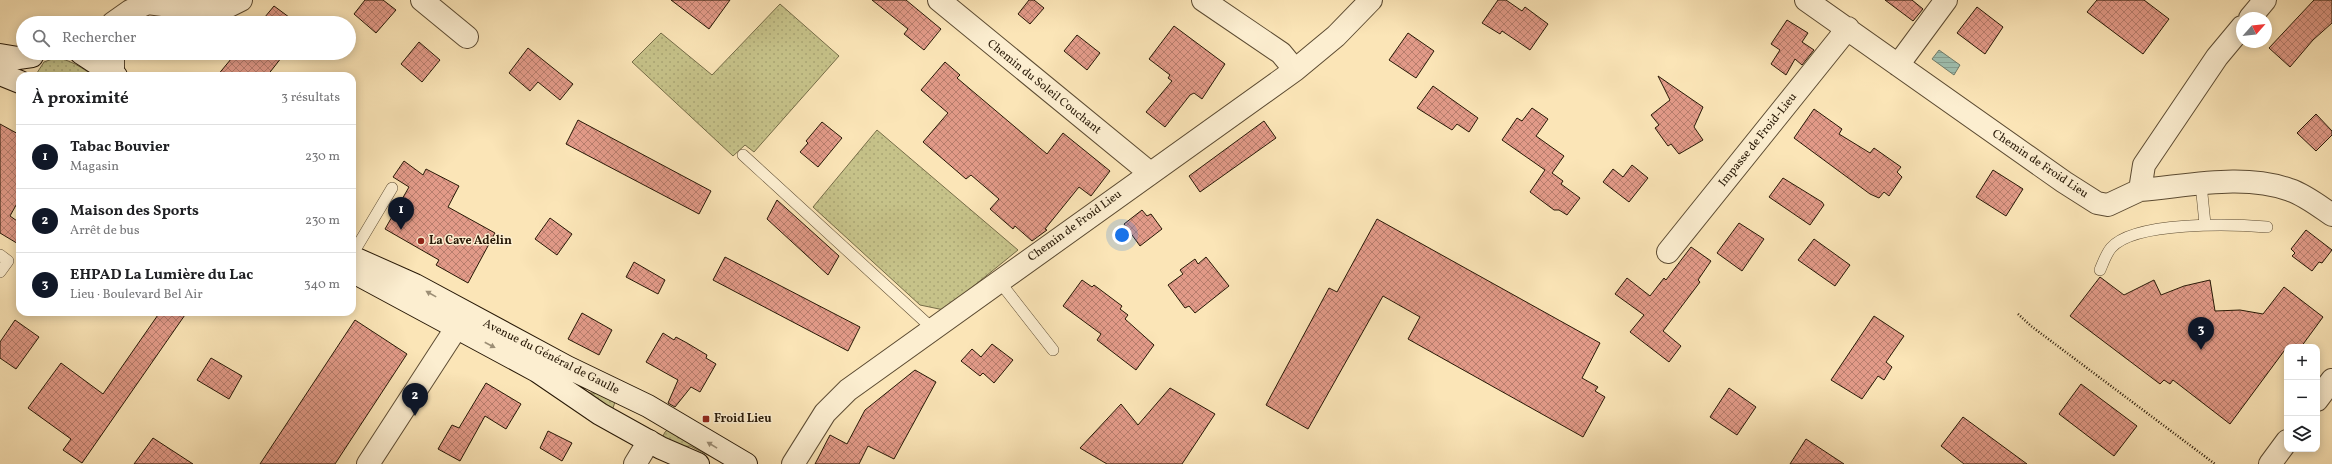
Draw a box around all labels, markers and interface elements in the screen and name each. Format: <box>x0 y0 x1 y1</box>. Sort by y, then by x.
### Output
north arrow <box>2236 12 2272 48</box>
search box <box>16 16 356 60</box>
icon: search <box>30 27 52 49</box>
text: Rechercher <box>62 28 136 49</box>
street label: Chemin du Soleil Couchant <box>984 36 1104 138</box>
text: À proximité <box>32 87 129 110</box>
text: 3 résultats <box>281 89 340 107</box>
street label: Impasse de Froid-Lieu <box>1715 89 1801 190</box>
street label: Chemin de Froid Lieu <box>1989 126 2091 202</box>
text: Tabac Bouvier <box>70 137 170 158</box>
text: 1 <box>42 148 48 166</box>
text: 230 m <box>305 148 340 166</box>
text: Magasin <box>70 158 119 176</box>
street label: Chemin de Froid Lieu <box>1025 186 1125 266</box>
pin: 1 <box>388 197 414 230</box>
text: Maison des Sports <box>70 201 199 222</box>
text: 2 <box>42 212 48 230</box>
text: 230 m <box>305 212 340 230</box>
text: Arrêt de bus <box>70 222 139 240</box>
your location <box>1112 225 1132 245</box>
place label: La Cave Adelin <box>429 233 512 249</box>
marker: La Cave Adelin <box>416 236 426 246</box>
text: EHPAD La Lumière du Lac <box>70 265 253 286</box>
text: 3 <box>42 276 48 294</box>
text: 340 m <box>304 276 340 294</box>
text: Lieu · Boulevard Bel Air <box>70 286 203 304</box>
one-way arrow <box>425 290 437 297</box>
street label: Avenue du Général de Gaulle <box>480 316 622 399</box>
pin: 3 <box>2188 317 2214 350</box>
one-way arrow <box>484 342 496 349</box>
map controls <box>2284 344 2320 452</box>
button: + <box>2284 344 2320 380</box>
button: − <box>2284 380 2320 416</box>
pin: 2 <box>402 383 428 416</box>
place label: Froid Lieu <box>714 411 772 427</box>
marker: Froid Lieu <box>701 414 711 424</box>
button: layers <box>2284 416 2320 452</box>
one-way arrow <box>706 442 718 449</box>

